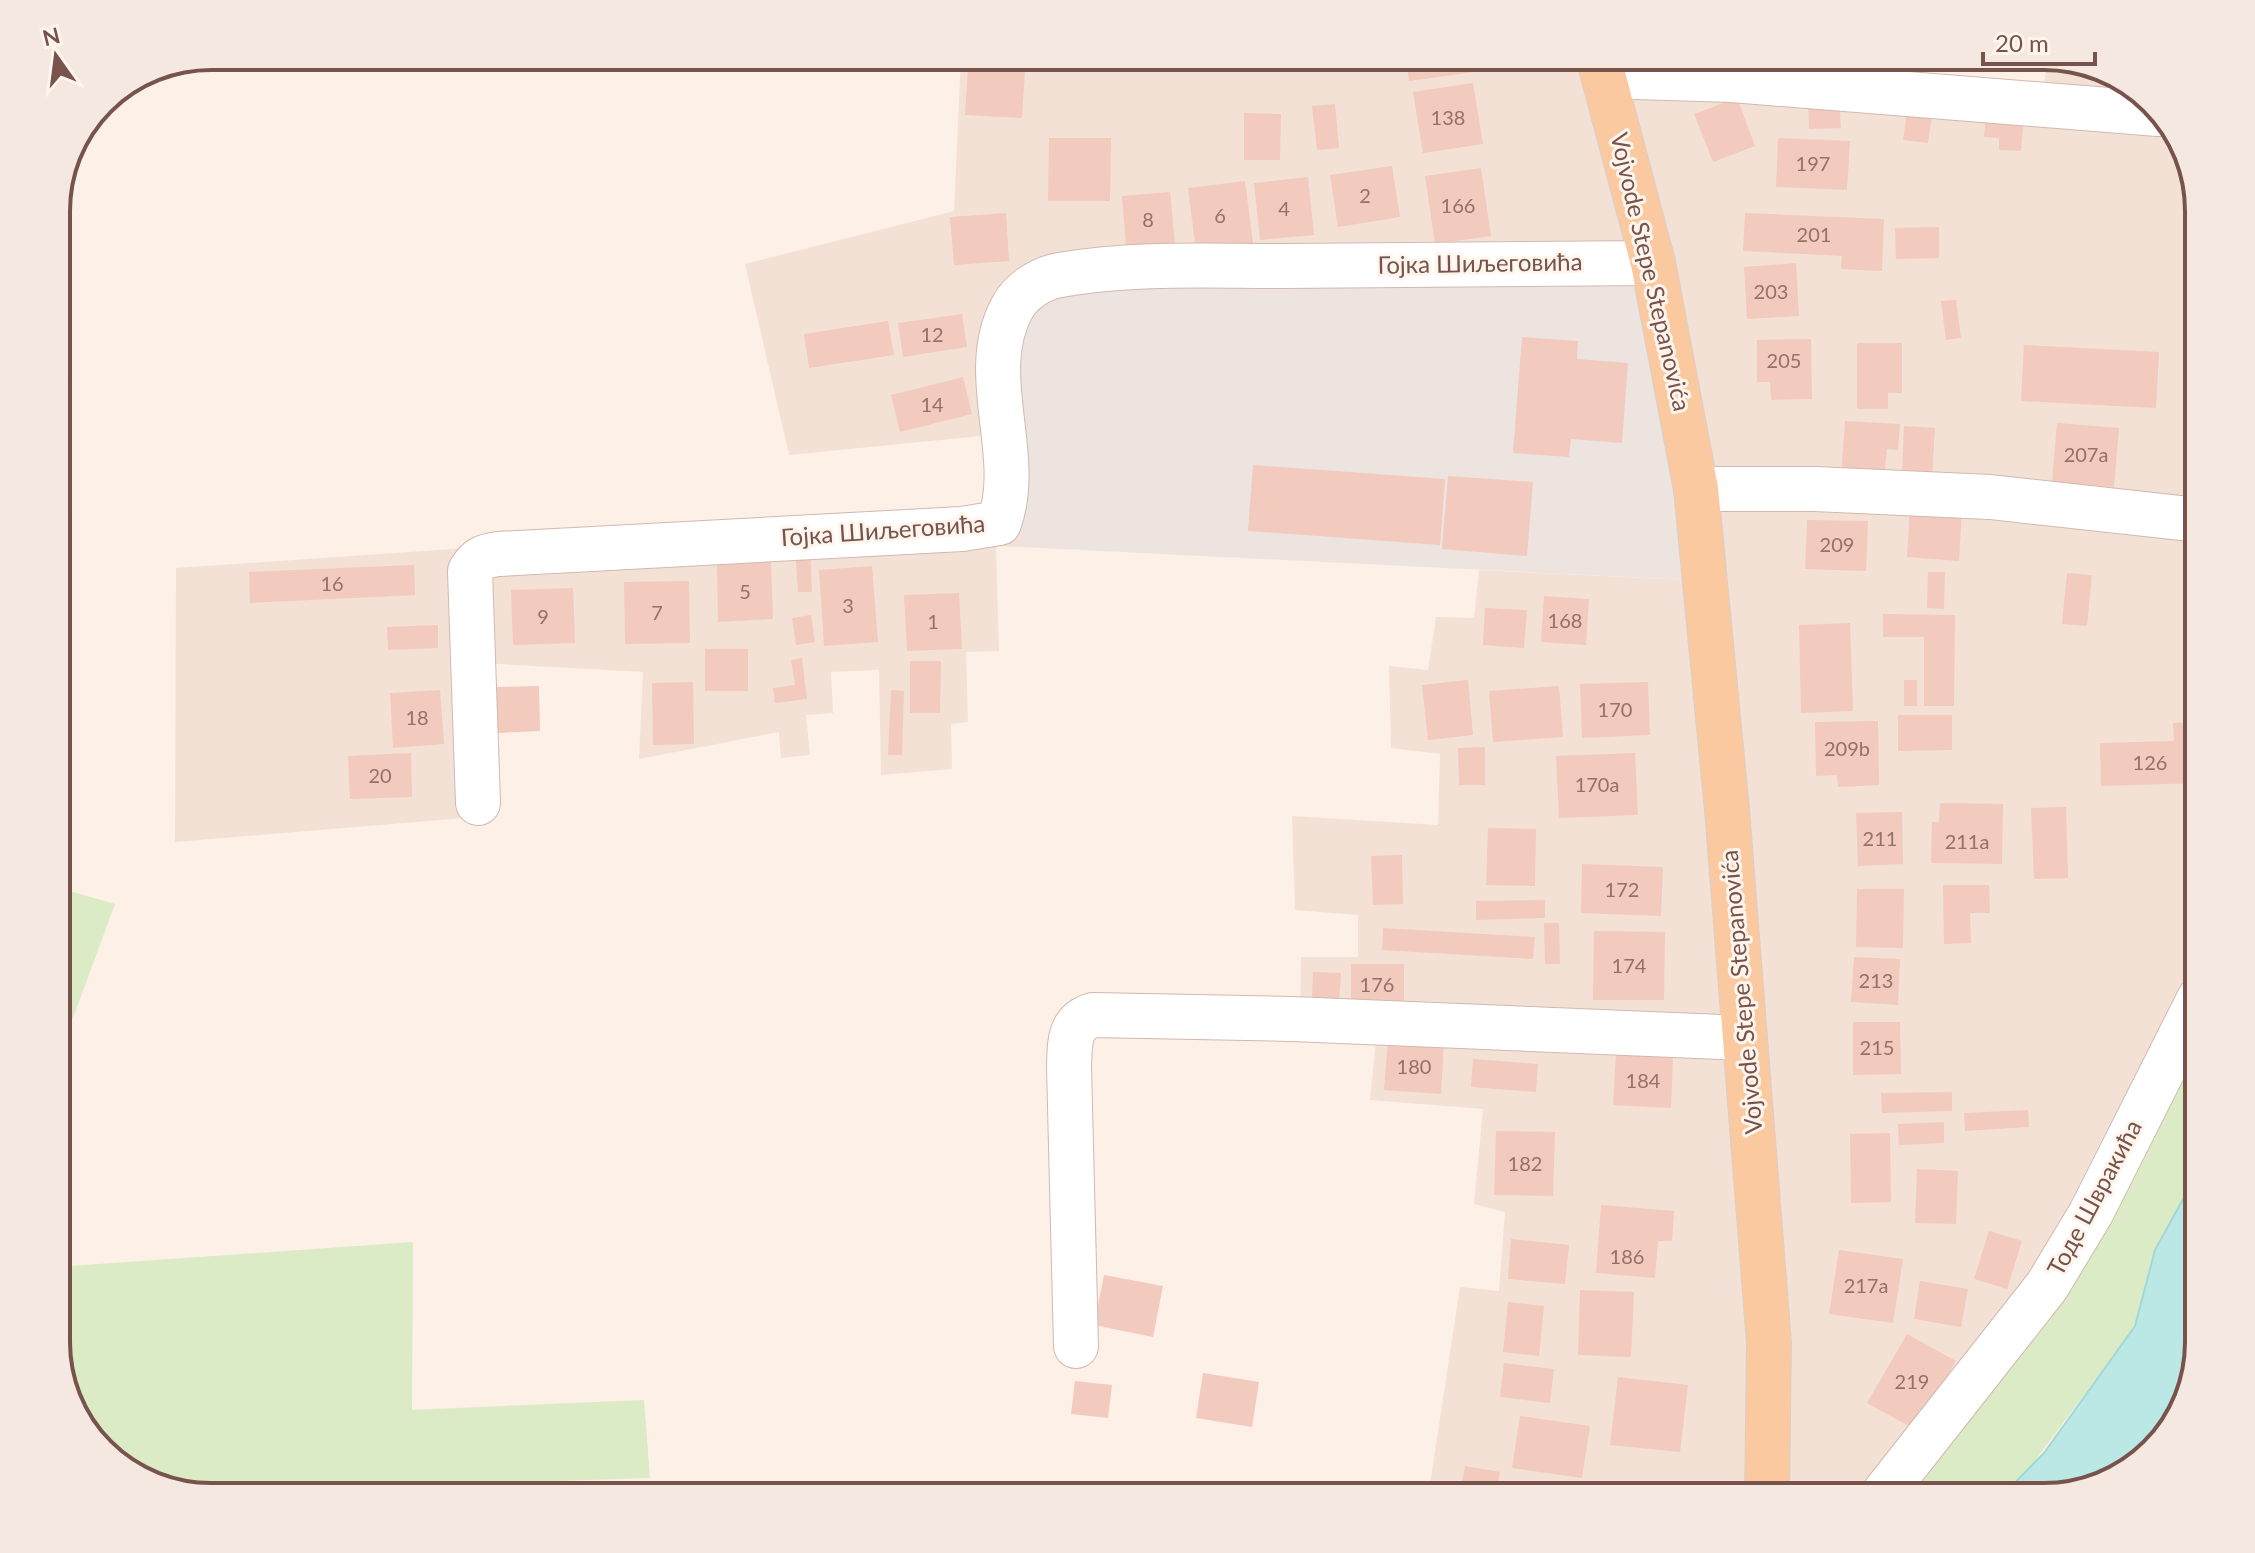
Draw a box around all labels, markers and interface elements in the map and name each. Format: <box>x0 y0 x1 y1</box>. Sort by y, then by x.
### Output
north arrow <box>16 16 96 96</box>
scale bar <box>1983 16 2095 66</box>
text: N <box>40 21 63 51</box>
text: 20 m <box>1995 28 2049 57</box>
house number: 138 <box>1431 105 1465 129</box>
street label: Vojvode Stepe Stepanovića <box>1605 130 1698 414</box>
house number: 197 <box>1796 151 1830 175</box>
house number: 2 <box>1359 183 1371 207</box>
house number: 166 <box>1441 193 1475 217</box>
house number: 4 <box>1278 196 1290 220</box>
house number: 6 <box>1214 203 1226 227</box>
house number: 8 <box>1142 207 1154 231</box>
house number: 201 <box>1797 222 1831 246</box>
street label: Гојка Шиљеговића <box>1377 246 1583 279</box>
house number: 203 <box>1754 279 1788 303</box>
house number: 12 <box>920 322 944 346</box>
house number: 205 <box>1767 348 1801 372</box>
house number: 14 <box>920 392 944 416</box>
house number: 207a <box>2064 442 2108 466</box>
street label: Гојка Шиљеговића <box>780 508 986 551</box>
house number: 209 <box>1820 532 1854 556</box>
house number: 16 <box>320 571 344 595</box>
house number: 5 <box>739 579 751 603</box>
house number: 3 <box>842 593 854 617</box>
house number: 7 <box>651 600 663 624</box>
house number: 9 <box>537 604 549 628</box>
house number: 168 <box>1548 608 1582 632</box>
house number: 1 <box>927 609 939 633</box>
house number: 170 <box>1598 697 1632 721</box>
house number: 18 <box>405 705 429 729</box>
house number: 209b <box>1824 736 1870 760</box>
house number: 126 <box>2133 750 2167 774</box>
house number: 20 <box>368 763 392 787</box>
house number: 170a <box>1575 772 1619 796</box>
house number: 211 <box>1863 826 1897 850</box>
house number: 211a <box>1945 829 1989 853</box>
street label: Vojvode Stepe Stepanovića <box>1714 849 1767 1135</box>
house number: 172 <box>1605 877 1639 901</box>
house number: 174 <box>1612 953 1647 977</box>
house number: 213 <box>1859 968 1893 992</box>
house number: 176 <box>1360 972 1394 996</box>
house number: 215 <box>1860 1035 1894 1059</box>
house number: 180 <box>1397 1054 1431 1078</box>
house number: 184 <box>1626 1068 1661 1092</box>
street label: Тоде Швракића <box>2040 1114 2147 1280</box>
house number: 182 <box>1508 1151 1542 1175</box>
house number: 186 <box>1610 1244 1644 1268</box>
house number: 217a <box>1844 1273 1888 1297</box>
house number: 219 <box>1895 1369 1929 1393</box>

